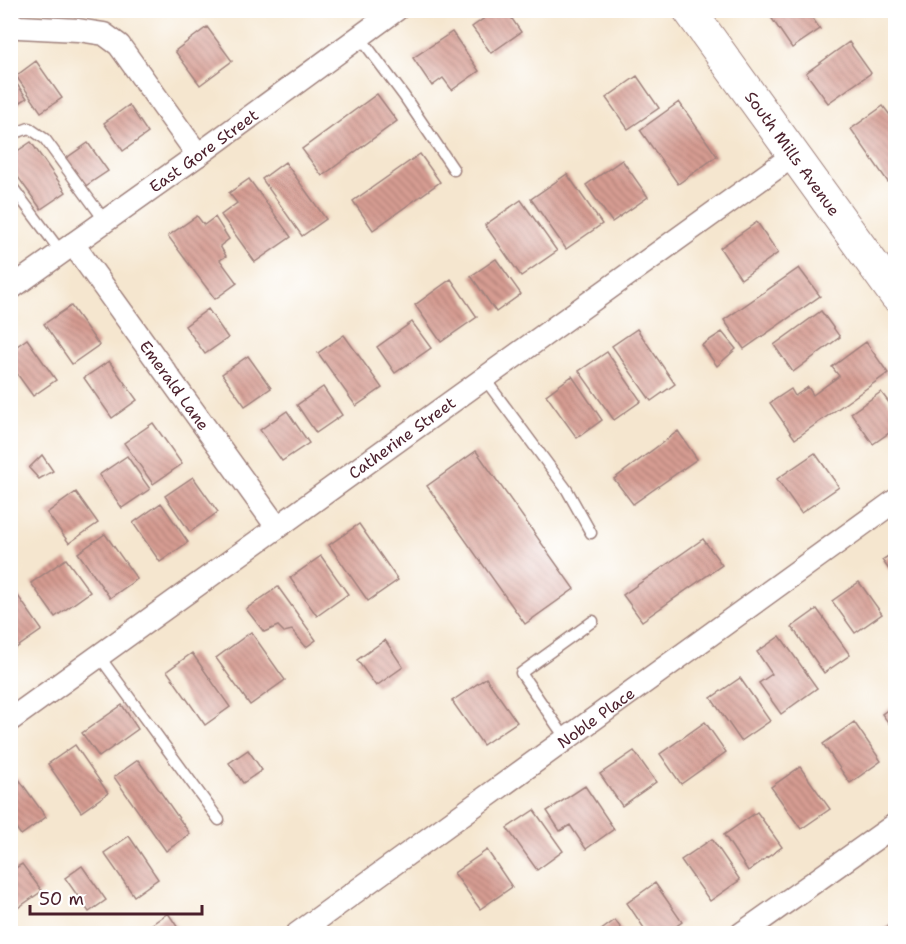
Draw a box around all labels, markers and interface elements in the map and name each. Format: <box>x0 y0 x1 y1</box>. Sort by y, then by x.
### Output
street label: South Mills Avenue <box>740 87 845 220</box>
street label: East Gore Street <box>145 104 263 197</box>
street label: Emerald Lane <box>135 336 214 435</box>
street label: Catherine Street <box>344 392 460 484</box>
street label: Noble Place <box>553 683 639 753</box>
scale bar <box>30 878 202 916</box>
text: 50 m <box>39 887 84 911</box>

